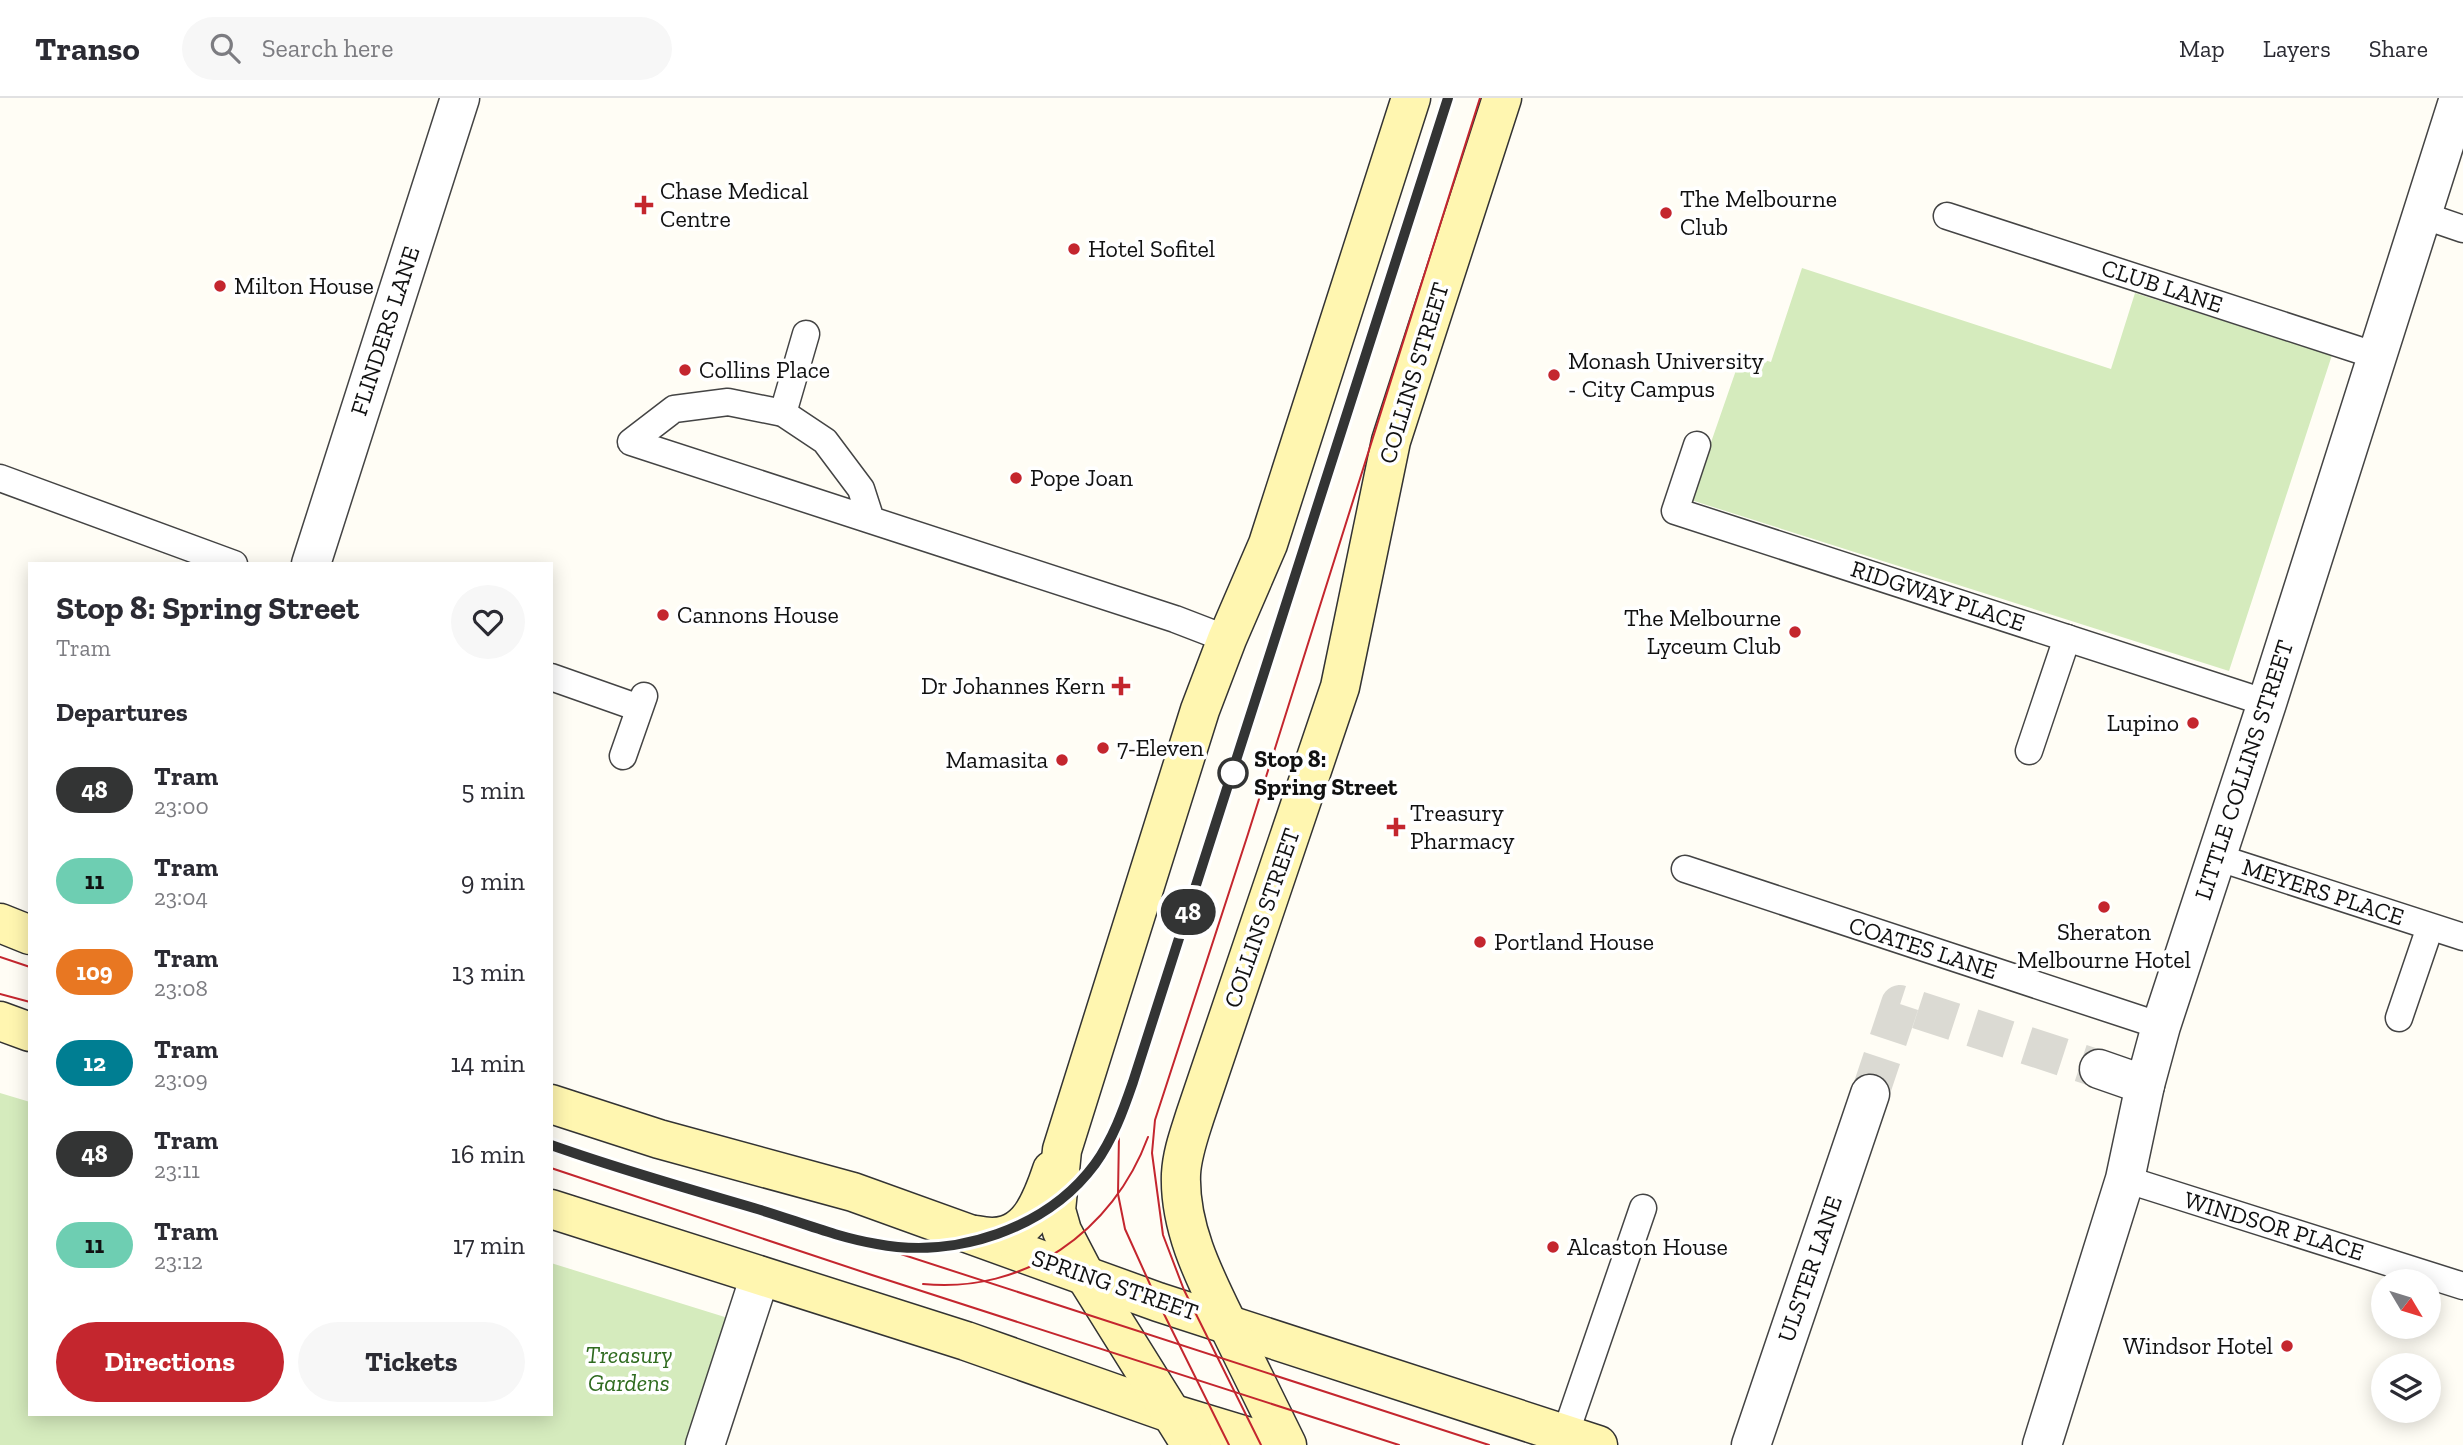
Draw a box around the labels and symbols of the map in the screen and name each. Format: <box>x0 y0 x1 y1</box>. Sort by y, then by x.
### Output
place label: Chase Medical Centre <box>660 176 809 233</box>
place label: The Melbourne Club <box>1680 184 1837 241</box>
marker: Chase Medical Centre <box>634 195 654 215</box>
marker: The Melbourne Club <box>1658 205 1674 221</box>
place label: Hotel Sofitel <box>1088 234 1215 263</box>
marker: Hotel Sofitel <box>1066 241 1082 257</box>
street label: FLINDERS LANE <box>344 243 426 419</box>
street label: CLUB LANE <box>2098 252 2226 319</box>
place label: Milton House <box>234 271 374 300</box>
marker: Milton House <box>212 278 228 294</box>
street label: COLLINS STREET <box>1372 279 1455 467</box>
place label: Monash University - City Campus <box>1568 346 1765 403</box>
place label: Collins Place <box>699 355 830 384</box>
marker: Collins Place <box>677 362 693 378</box>
marker: Monash University - City Campus <box>1546 367 1562 383</box>
place label: Pope Joan <box>1030 463 1133 492</box>
marker: Pope Joan <box>1008 470 1024 486</box>
street label: RIDGWAY PLACE <box>1847 554 2029 637</box>
place label: Cannons House <box>677 600 839 629</box>
place label: The Melbourne Lyceum Club <box>1624 603 1781 660</box>
marker: Cannons House <box>655 607 671 623</box>
marker: The Melbourne Lyceum Club <box>1787 624 1803 640</box>
street label: LITTLE COLLINS STREET <box>2188 636 2299 903</box>
place label: Dr Johannes Kern <box>921 671 1105 700</box>
marker: Dr Johannes Kern <box>1111 676 1131 696</box>
place label: Lupino <box>2107 708 2179 737</box>
marker: Lupino <box>2185 715 2201 731</box>
place label: 7-Eleven <box>1117 733 1204 762</box>
marker: 7-Eleven <box>1095 740 1111 756</box>
place label: Stop 8: Spring Street <box>1254 744 1398 801</box>
place label: Mamasita <box>945 745 1048 774</box>
marker: Mamasita <box>1054 752 1070 768</box>
marker: Stop 8: Spring Street <box>1218 758 1248 788</box>
place label: Treasury Pharmacy <box>1410 798 1515 855</box>
marker: Treasury Pharmacy <box>1388 819 1404 835</box>
street label: COLLINS STREET <box>1217 824 1306 1011</box>
street label: MEYERS PLACE <box>2239 852 2408 931</box>
line badge: 48 <box>1156 889 1220 935</box>
marker: Sheraton Melbourne Hotel <box>2096 899 2112 915</box>
street label: COATES LANE <box>1845 910 2001 985</box>
place label: Sheraton Melbourne Hotel <box>2017 917 2191 974</box>
place label: Portland House <box>1494 927 1654 956</box>
marker: Portland House <box>1472 934 1488 950</box>
street label: WINDSOR PLACE <box>2181 1184 2367 1267</box>
street label: ULSTER LANE <box>1771 1192 1848 1346</box>
place label: Alcaston House <box>1567 1232 1728 1261</box>
marker: Alcaston House <box>1545 1239 1561 1255</box>
street label: SPRING STREET <box>1028 1242 1202 1327</box>
north arrow <box>2371 1269 2441 1339</box>
place label: Windsor Hotel <box>2123 1331 2273 1360</box>
marker: Windsor Hotel <box>2279 1338 2295 1354</box>
park label: Treasury Gardens <box>586 1340 672 1397</box>

